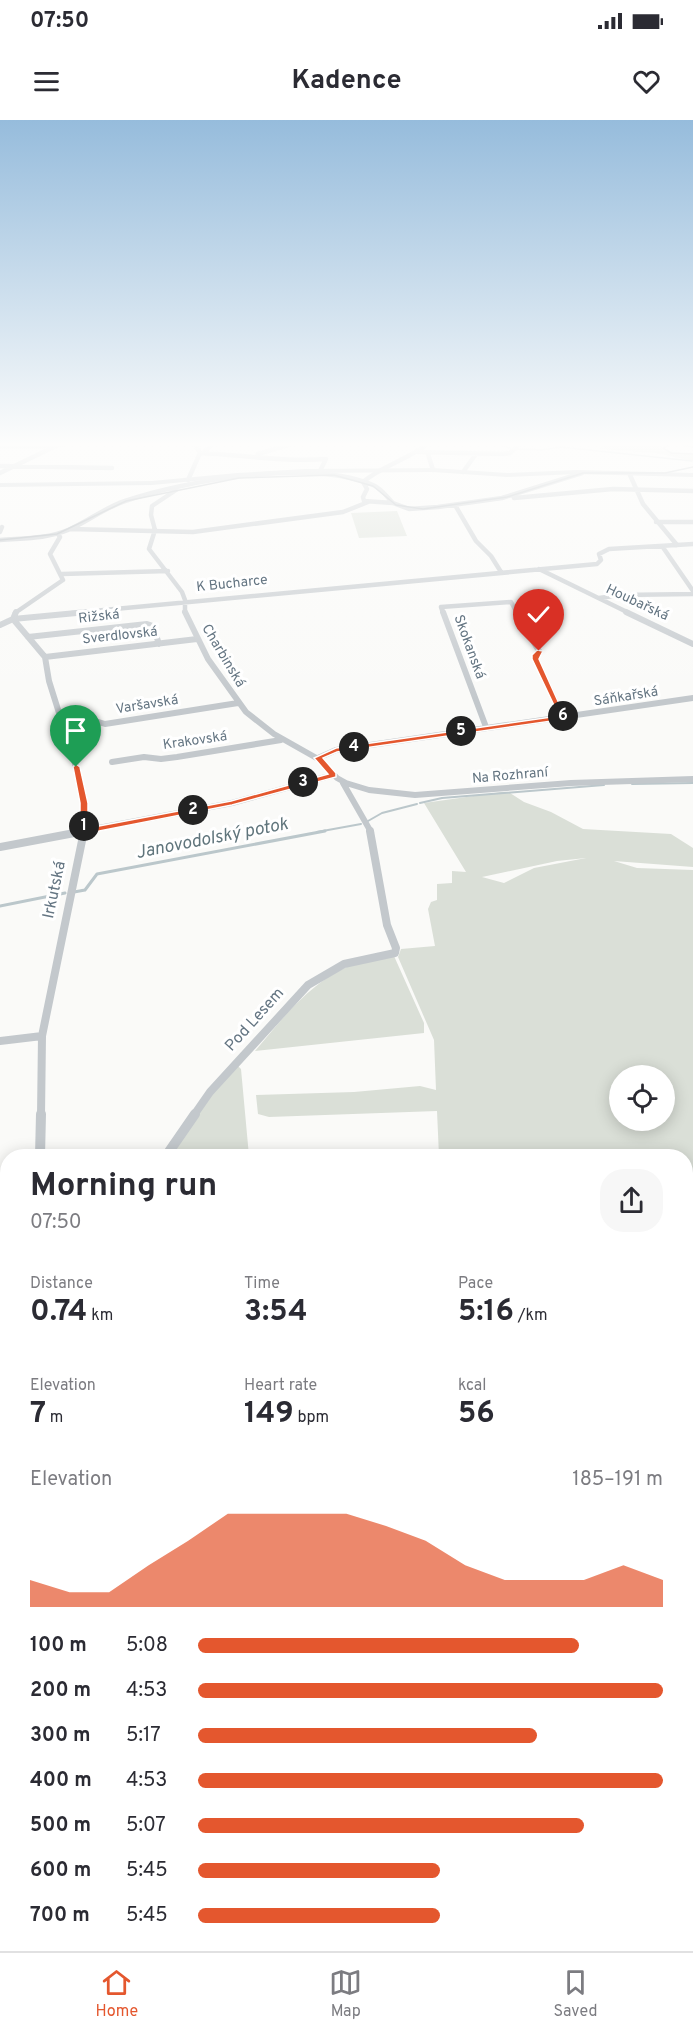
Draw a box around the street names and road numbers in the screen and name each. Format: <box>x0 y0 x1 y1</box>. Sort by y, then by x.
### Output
street label: K Bucharce <box>195 572 269 596</box>
street label: Houbařská <box>603 581 671 625</box>
street label: Rižská <box>78 606 120 628</box>
street label: Skokanská <box>450 613 488 681</box>
street label: Charbinská <box>198 621 248 691</box>
street label: Sverdlovská <box>82 624 158 648</box>
street label: Sáňkařská <box>593 684 659 710</box>
street label: Varšavská <box>115 692 179 718</box>
street label: Krakovská <box>162 728 228 754</box>
street label: Na Rozhraní <box>471 764 550 788</box>
street label: Irkutská <box>39 859 71 921</box>
street label: Pod Lesem <box>221 984 289 1056</box>

